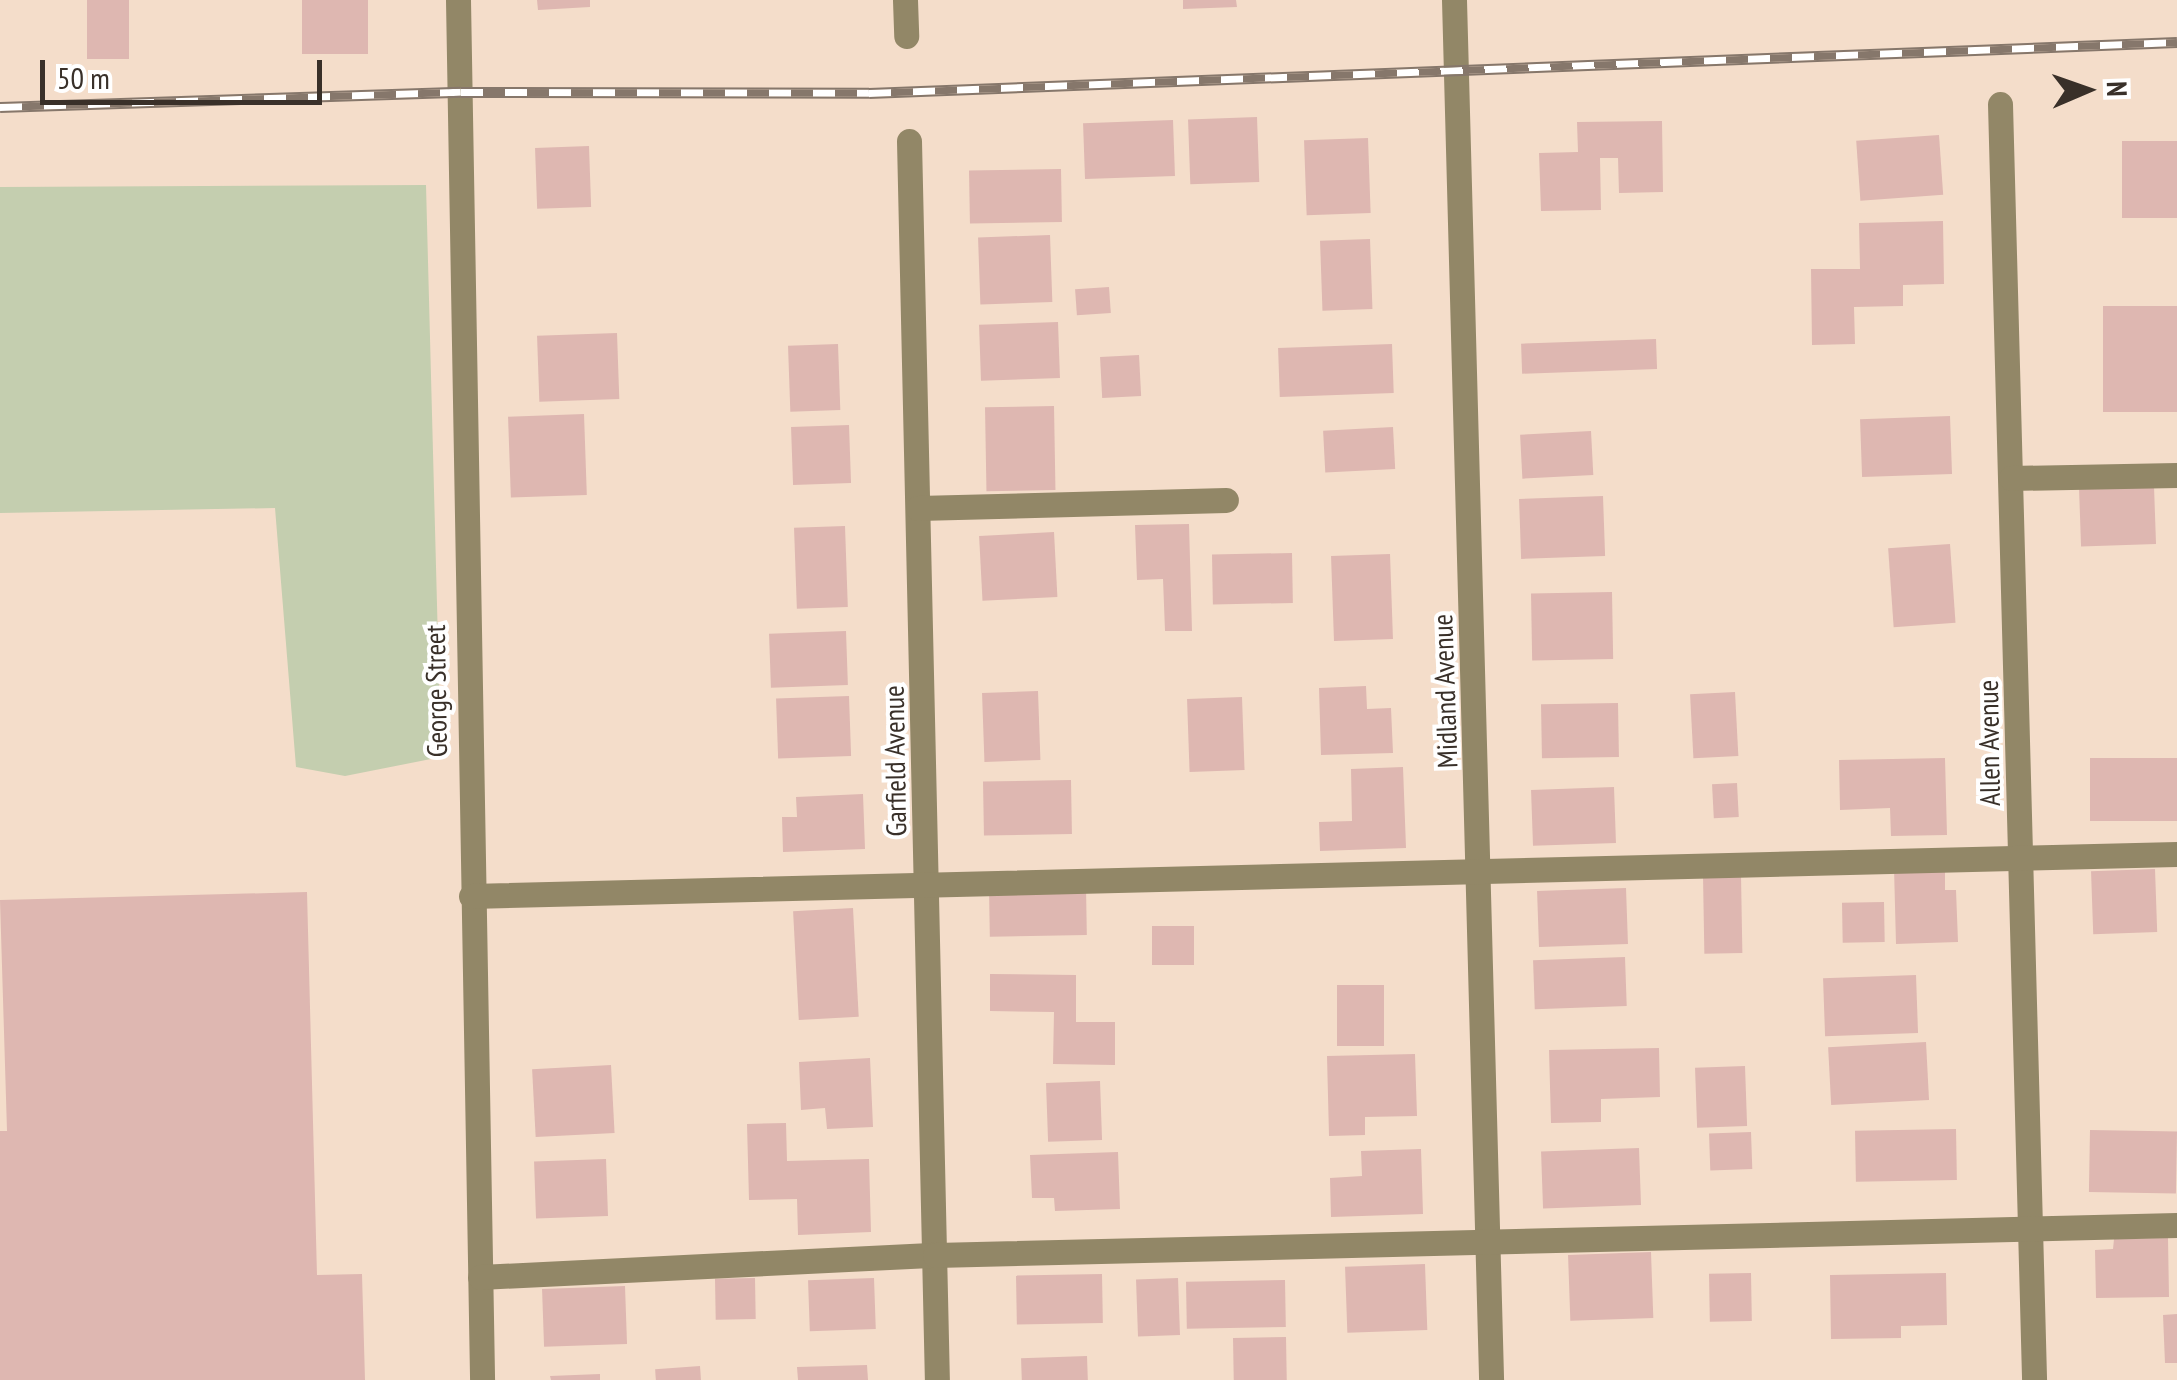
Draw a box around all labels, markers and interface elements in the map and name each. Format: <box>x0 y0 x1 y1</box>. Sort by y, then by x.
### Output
scale bar <box>45 40 328 102</box>
north arrow <box>2037 40 2137 140</box>
text: 50 m <box>57 58 110 97</box>
text: N <box>2099 81 2136 97</box>
street label: Midland Avenue <box>1426 613 1464 769</box>
street label: George Street <box>418 624 454 758</box>
street label: Allen Avenue <box>1971 679 2007 807</box>
street label: Garfield Avenue <box>877 685 913 837</box>

